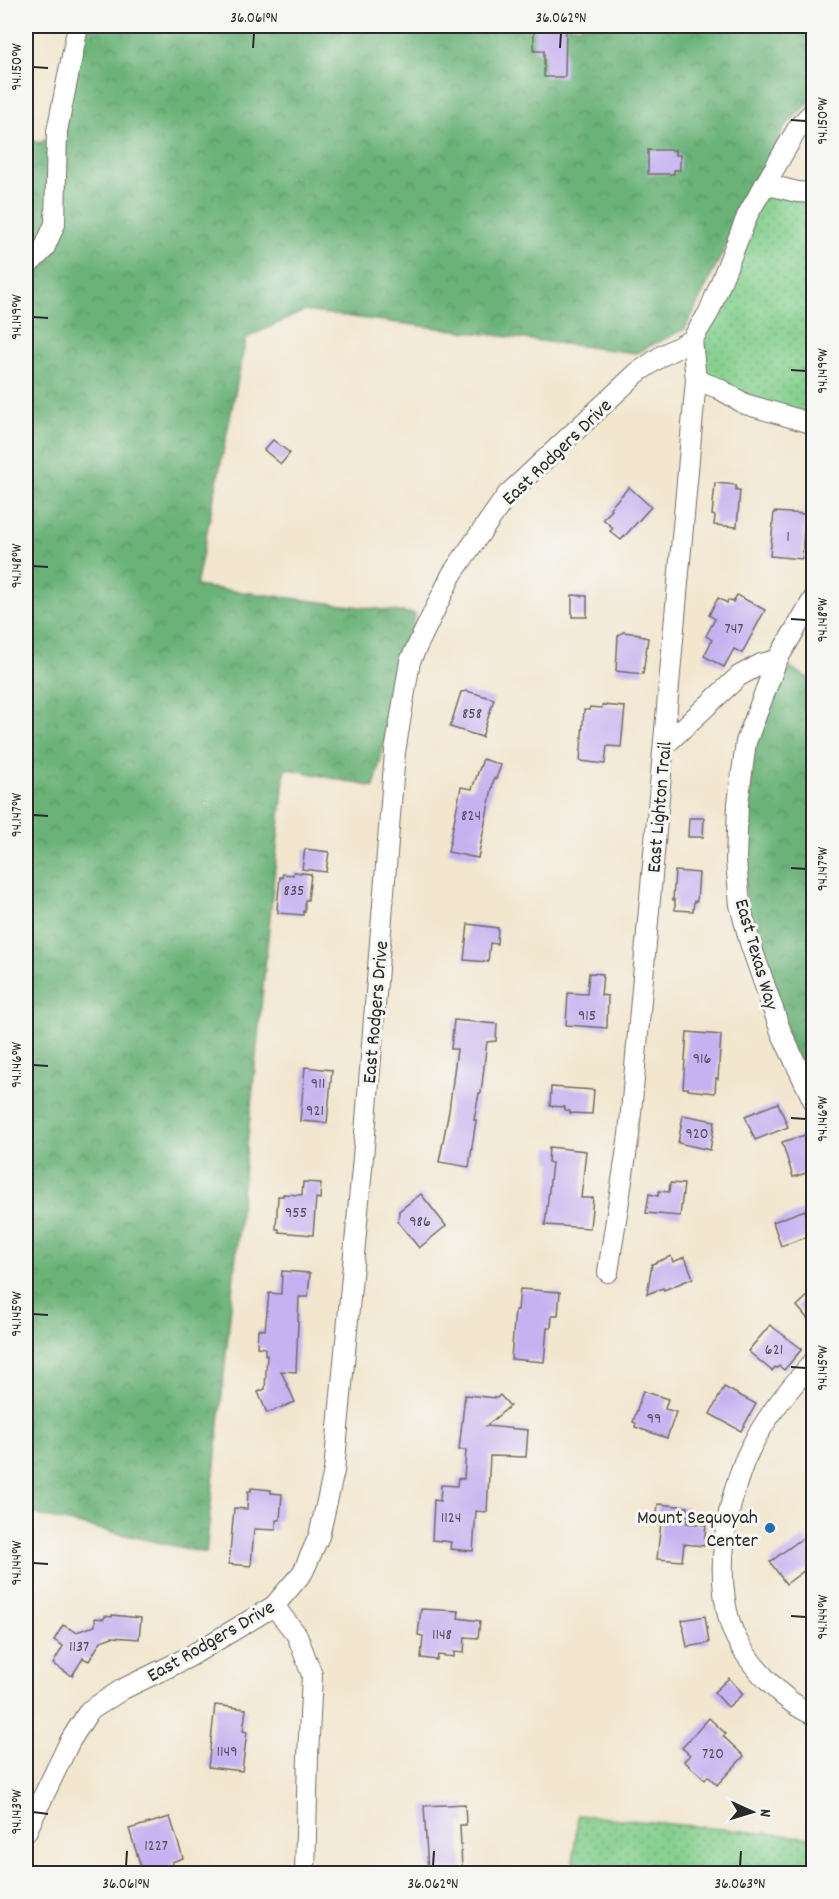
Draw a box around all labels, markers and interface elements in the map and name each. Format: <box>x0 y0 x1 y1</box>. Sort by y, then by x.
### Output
text: 36.061°N <box>230 8 278 30</box>
text: 36.062°N <box>536 8 586 30</box>
text: 94.150°W <box>7 43 29 91</box>
text: 94.150°W <box>813 97 835 145</box>
text: 94.149°W <box>7 294 29 340</box>
text: 94.149°W <box>813 348 835 394</box>
street label: East Rodgers Drive <box>497 393 620 513</box>
house number: 1 <box>786 526 790 549</box>
text: 94.148°W <box>7 543 29 588</box>
text: 94.148°W <box>813 597 835 642</box>
house number: 747 <box>725 618 743 641</box>
house number: 858 <box>462 703 482 726</box>
street label: East Lighton Trail <box>641 740 681 874</box>
text: 94.147°W <box>7 792 29 837</box>
house number: 824 <box>461 805 481 828</box>
text: 94.147°W <box>813 846 835 891</box>
house number: 835 <box>284 880 304 903</box>
street label: East Texas Way <box>726 896 785 1015</box>
street label: East Rodgers Drive <box>357 939 397 1085</box>
house number: 915 <box>578 1005 596 1028</box>
text: 94.146°W <box>7 1042 29 1088</box>
house number: 916 <box>693 1048 711 1071</box>
house number: 911 <box>311 1073 325 1096</box>
text: 94.146°W <box>813 1096 835 1142</box>
house number: 921 <box>306 1100 324 1123</box>
house number: 920 <box>685 1123 709 1146</box>
house number: 955 <box>285 1202 307 1225</box>
house number: 986 <box>409 1211 431 1234</box>
text: 94.145°W <box>7 1291 29 1337</box>
house number: 621 <box>765 1339 783 1362</box>
text: 94.145°W <box>813 1345 835 1391</box>
house number: 99 <box>647 1408 661 1431</box>
place label: Mount Sequoyah Center <box>637 1505 759 1556</box>
house number: 1124 <box>441 1507 461 1530</box>
marker: Mount Sequoyah Center <box>763 1521 777 1535</box>
text: 94.144°W <box>7 1540 29 1585</box>
text: 94.144°W <box>813 1594 835 1639</box>
street label: East Rodgers Drive <box>142 1595 281 1691</box>
house number: 1148 <box>432 1624 452 1647</box>
house number: 1137 <box>69 1636 89 1659</box>
house number: 1149 <box>217 1741 237 1764</box>
house number: 720 <box>702 1743 724 1766</box>
north arrow <box>722 1782 782 1842</box>
text: 94.143°W <box>7 1789 29 1835</box>
text: N <box>753 1808 776 1818</box>
house number: 1227 <box>144 1835 168 1858</box>
text: 36.061°N <box>102 1874 150 1896</box>
text: 36.062°N <box>408 1874 458 1896</box>
text: 36.063°N <box>715 1874 765 1896</box>

